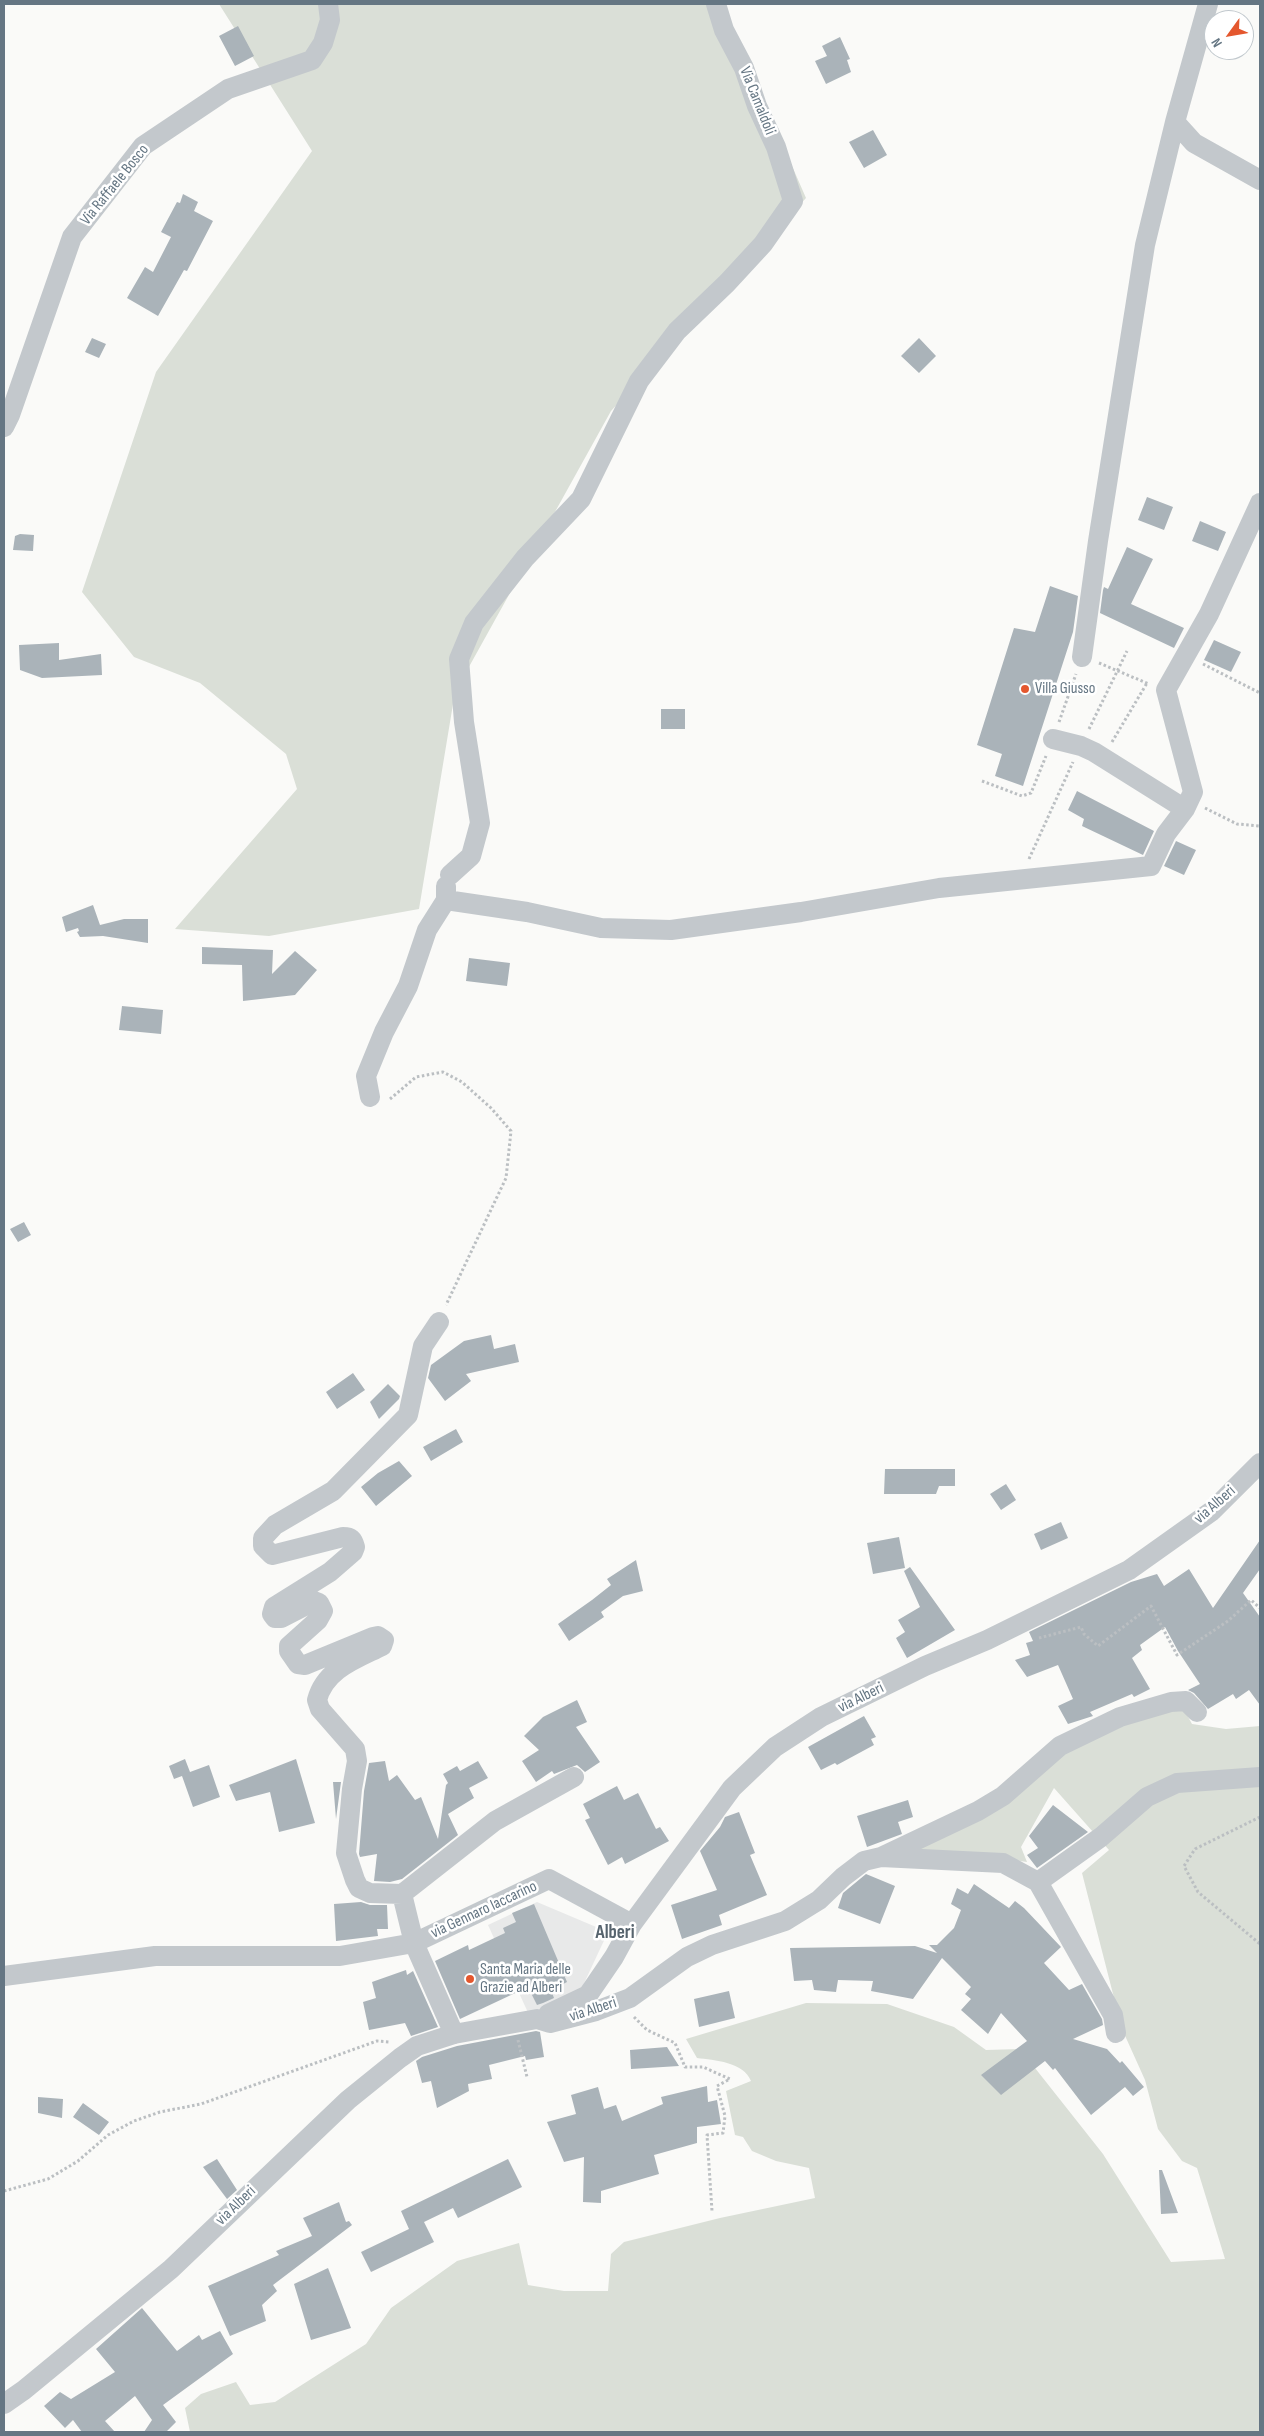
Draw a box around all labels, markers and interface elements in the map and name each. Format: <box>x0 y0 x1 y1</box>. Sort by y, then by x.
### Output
north arrow <box>1204 10 1254 60</box>
text: N <box>1208 35 1226 50</box>
street label: Via Camaldoli <box>735 64 779 138</box>
street label: Via Raffaele Bosco <box>77 141 153 229</box>
place label: Villa Giusso <box>1035 679 1095 699</box>
marker: Villa Giusso <box>1019 683 1031 695</box>
street label: via Alberi <box>1190 1482 1240 1528</box>
street label: via Alberi <box>835 1679 887 1717</box>
street label: via Gennaro Iaccarino <box>428 1877 540 1943</box>
district label: Alberi <box>595 1922 635 1944</box>
place label: Santa Maria delle Grazie ad Alberi <box>480 1960 571 1998</box>
marker: Santa Maria delle Grazie ad Alberi <box>464 1973 476 1985</box>
street label: via Alberi <box>567 1993 619 2027</box>
street label: via Alberi <box>212 2182 260 2230</box>

